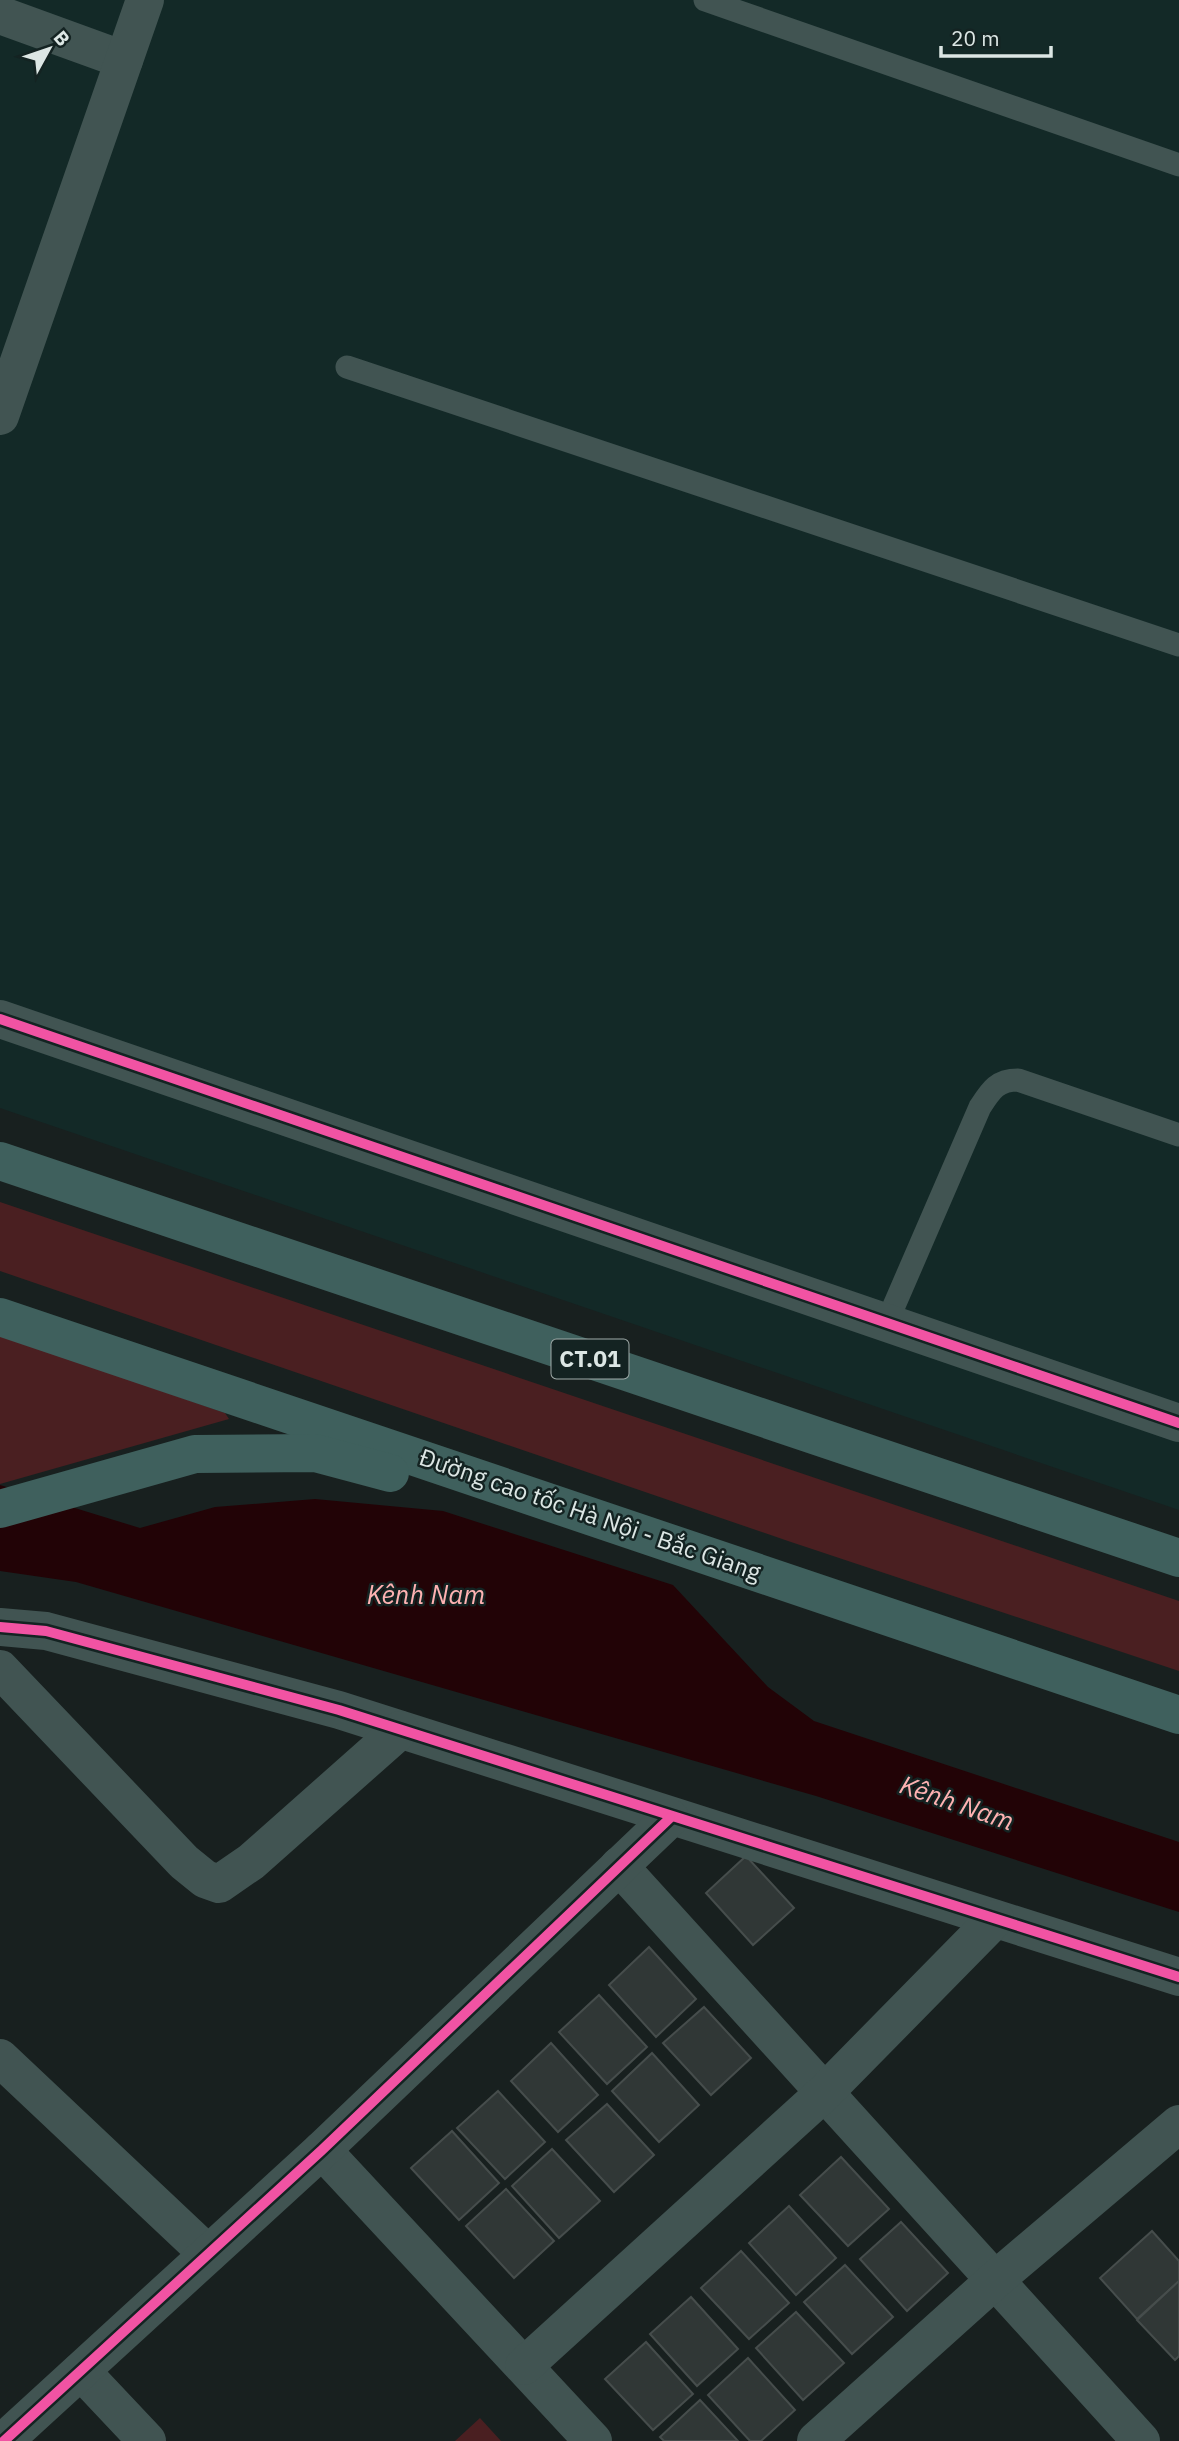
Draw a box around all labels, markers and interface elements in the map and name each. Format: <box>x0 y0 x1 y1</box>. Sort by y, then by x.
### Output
north arrow <box>14 14 84 84</box>
scale bar <box>941 14 1051 58</box>
text: 20 m <box>951 24 1000 52</box>
text: B <box>49 25 75 51</box>
road number: CT.01 <box>552 1340 628 1378</box>
street label: Đường cao tốc Hà Nội - Bắc Giang <box>415 1440 766 1588</box>
water label: Kênh Nam <box>367 1577 485 1611</box>
water label: Kênh Nam <box>896 1767 1019 1837</box>

